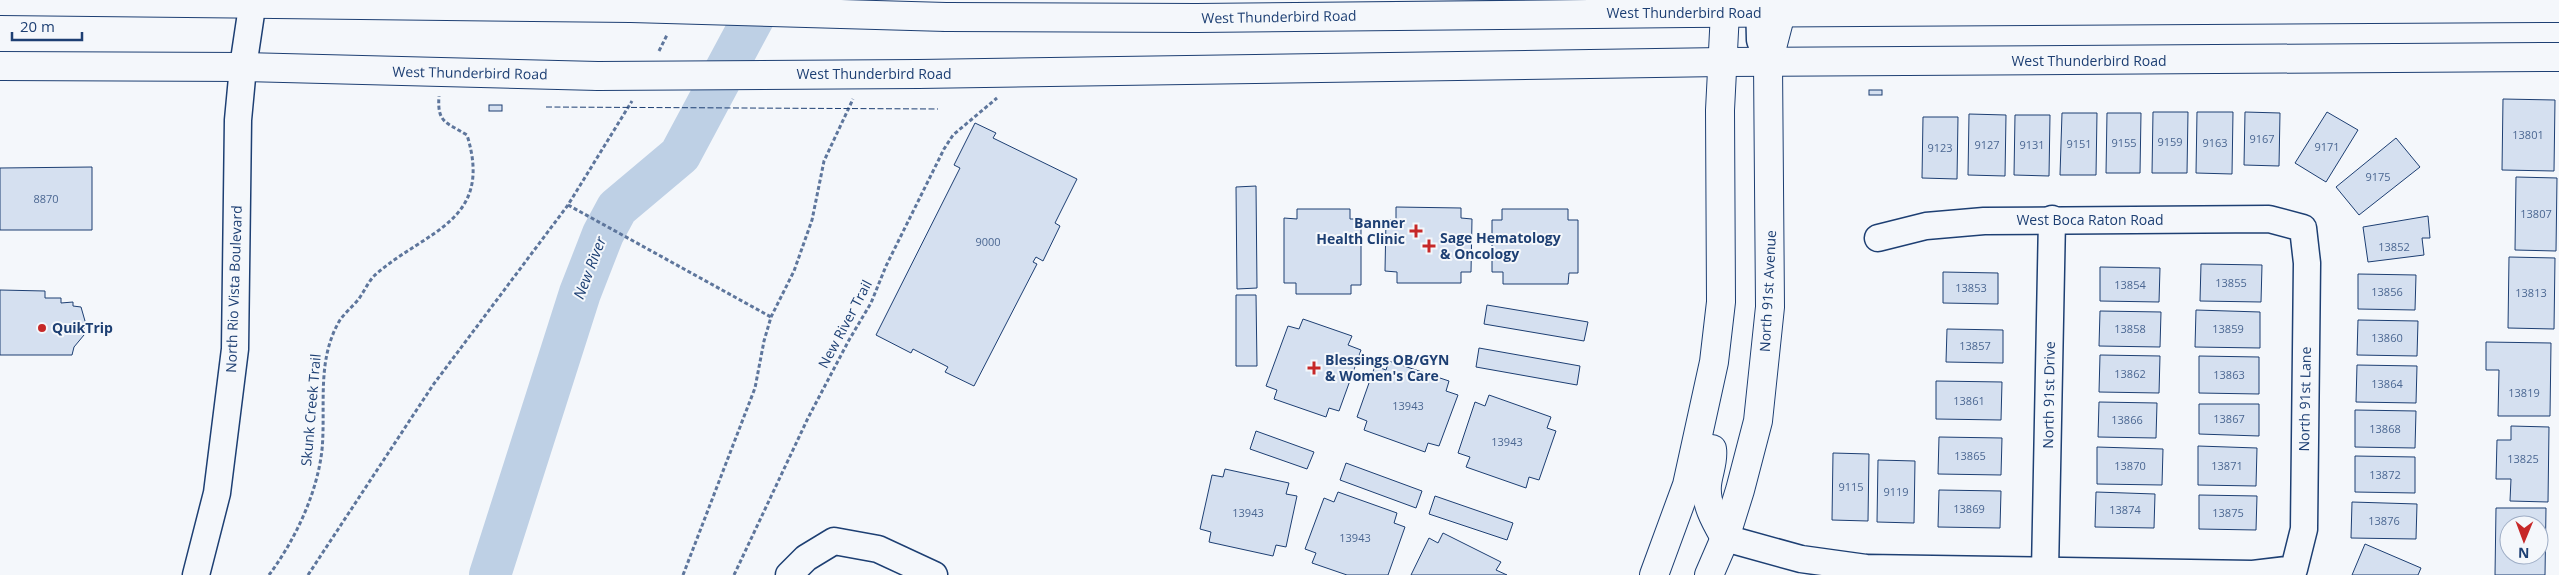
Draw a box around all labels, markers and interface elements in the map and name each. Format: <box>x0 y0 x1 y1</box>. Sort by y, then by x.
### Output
street label: West Thunderbird Road <box>1606 3 1762 22</box>
street label: West Thunderbird Road <box>1201 6 1357 27</box>
scale bar <box>12 10 82 42</box>
text: 20 m <box>20 16 55 36</box>
street label: West Thunderbird Road <box>2011 51 2167 70</box>
street label: West Thunderbird Road <box>392 62 548 83</box>
street label: West Thunderbird Road <box>796 64 952 83</box>
house number: 13801 <box>2512 127 2544 142</box>
house number: 9167 <box>2249 131 2275 146</box>
house number: 9159 <box>2157 134 2183 149</box>
house number: 9155 <box>2111 135 2137 150</box>
house number: 9163 <box>2202 135 2228 150</box>
house number: 9151 <box>2066 136 2092 151</box>
house number: 9127 <box>1974 137 2000 152</box>
house number: 9131 <box>2019 137 2045 152</box>
house number: 9171 <box>2314 139 2340 154</box>
house number: 9123 <box>1927 140 1953 155</box>
house number: 9175 <box>2365 169 2391 184</box>
house number: 8870 <box>33 191 59 206</box>
street label: North Rio Vista Boulevard <box>221 205 246 373</box>
house number: 13807 <box>2520 206 2552 221</box>
street label: West Boca Raton Road <box>2016 210 2164 229</box>
place label: Banner Health Clinic <box>1316 213 1406 248</box>
marker: Banner Health Clinic <box>1409 224 1423 238</box>
place label: Sage Hematology & Oncology <box>1440 228 1561 263</box>
street label: North 91st Avenue <box>1755 229 1780 352</box>
water label: New River <box>568 233 610 302</box>
house number: 9000 <box>975 234 1001 249</box>
marker: Sage Hematology & Oncology <box>1422 239 1436 253</box>
house number: 13852 <box>2378 239 2410 254</box>
house number: 13855 <box>2215 275 2247 290</box>
street label: New River Trail <box>813 276 876 371</box>
house number: 13854 <box>2114 277 2146 292</box>
house number: 13853 <box>1955 280 1987 295</box>
house number: 13856 <box>2371 284 2403 299</box>
house number: 13813 <box>2515 285 2547 300</box>
place label: QuikTrip <box>52 318 113 337</box>
house number: 13858 <box>2114 321 2146 336</box>
house number: 13859 <box>2212 321 2244 336</box>
marker: QuikTrip <box>36 322 48 334</box>
house number: 13860 <box>2371 330 2403 345</box>
house number: 13857 <box>1959 338 1991 353</box>
street label: North 91st Drive <box>2038 341 2059 449</box>
street label: North 91st Lane <box>2294 346 2315 452</box>
place label: Blessings OB/GYN & Women's Care <box>1325 350 1449 385</box>
street label: Skunk Creek Trail <box>296 353 325 467</box>
marker: Blessings OB/GYN & Women's Care <box>1307 361 1321 375</box>
house number: 13862 <box>2114 366 2146 381</box>
house number: 13863 <box>2213 367 2245 382</box>
house number: 13864 <box>2371 376 2403 391</box>
house number: 13819 <box>2508 385 2540 400</box>
house number: 13861 <box>1953 393 1985 408</box>
house number: 13943 <box>1392 398 1424 413</box>
house number: 13867 <box>2213 411 2245 426</box>
house number: 13866 <box>2111 412 2143 427</box>
house number: 13868 <box>2369 421 2401 436</box>
house number: 13943 <box>1491 434 1523 449</box>
house number: 13865 <box>1954 448 1986 463</box>
house number: 13825 <box>2507 451 2539 466</box>
house number: 13870 <box>2114 458 2146 473</box>
house number: 13871 <box>2211 458 2243 473</box>
house number: 13872 <box>2369 467 2401 482</box>
house number: 9115 <box>1838 479 1864 494</box>
house number: 9119 <box>1883 484 1909 499</box>
house number: 13869 <box>1953 501 1985 516</box>
house number: 13874 <box>2109 502 2141 517</box>
house number: 13943 <box>1232 505 1264 520</box>
house number: 13875 <box>2212 505 2244 520</box>
house number: 13876 <box>2368 513 2400 528</box>
north arrow <box>2499 515 2549 565</box>
house number: 13943 <box>1339 530 1371 545</box>
text: N <box>2518 544 2530 563</box>

